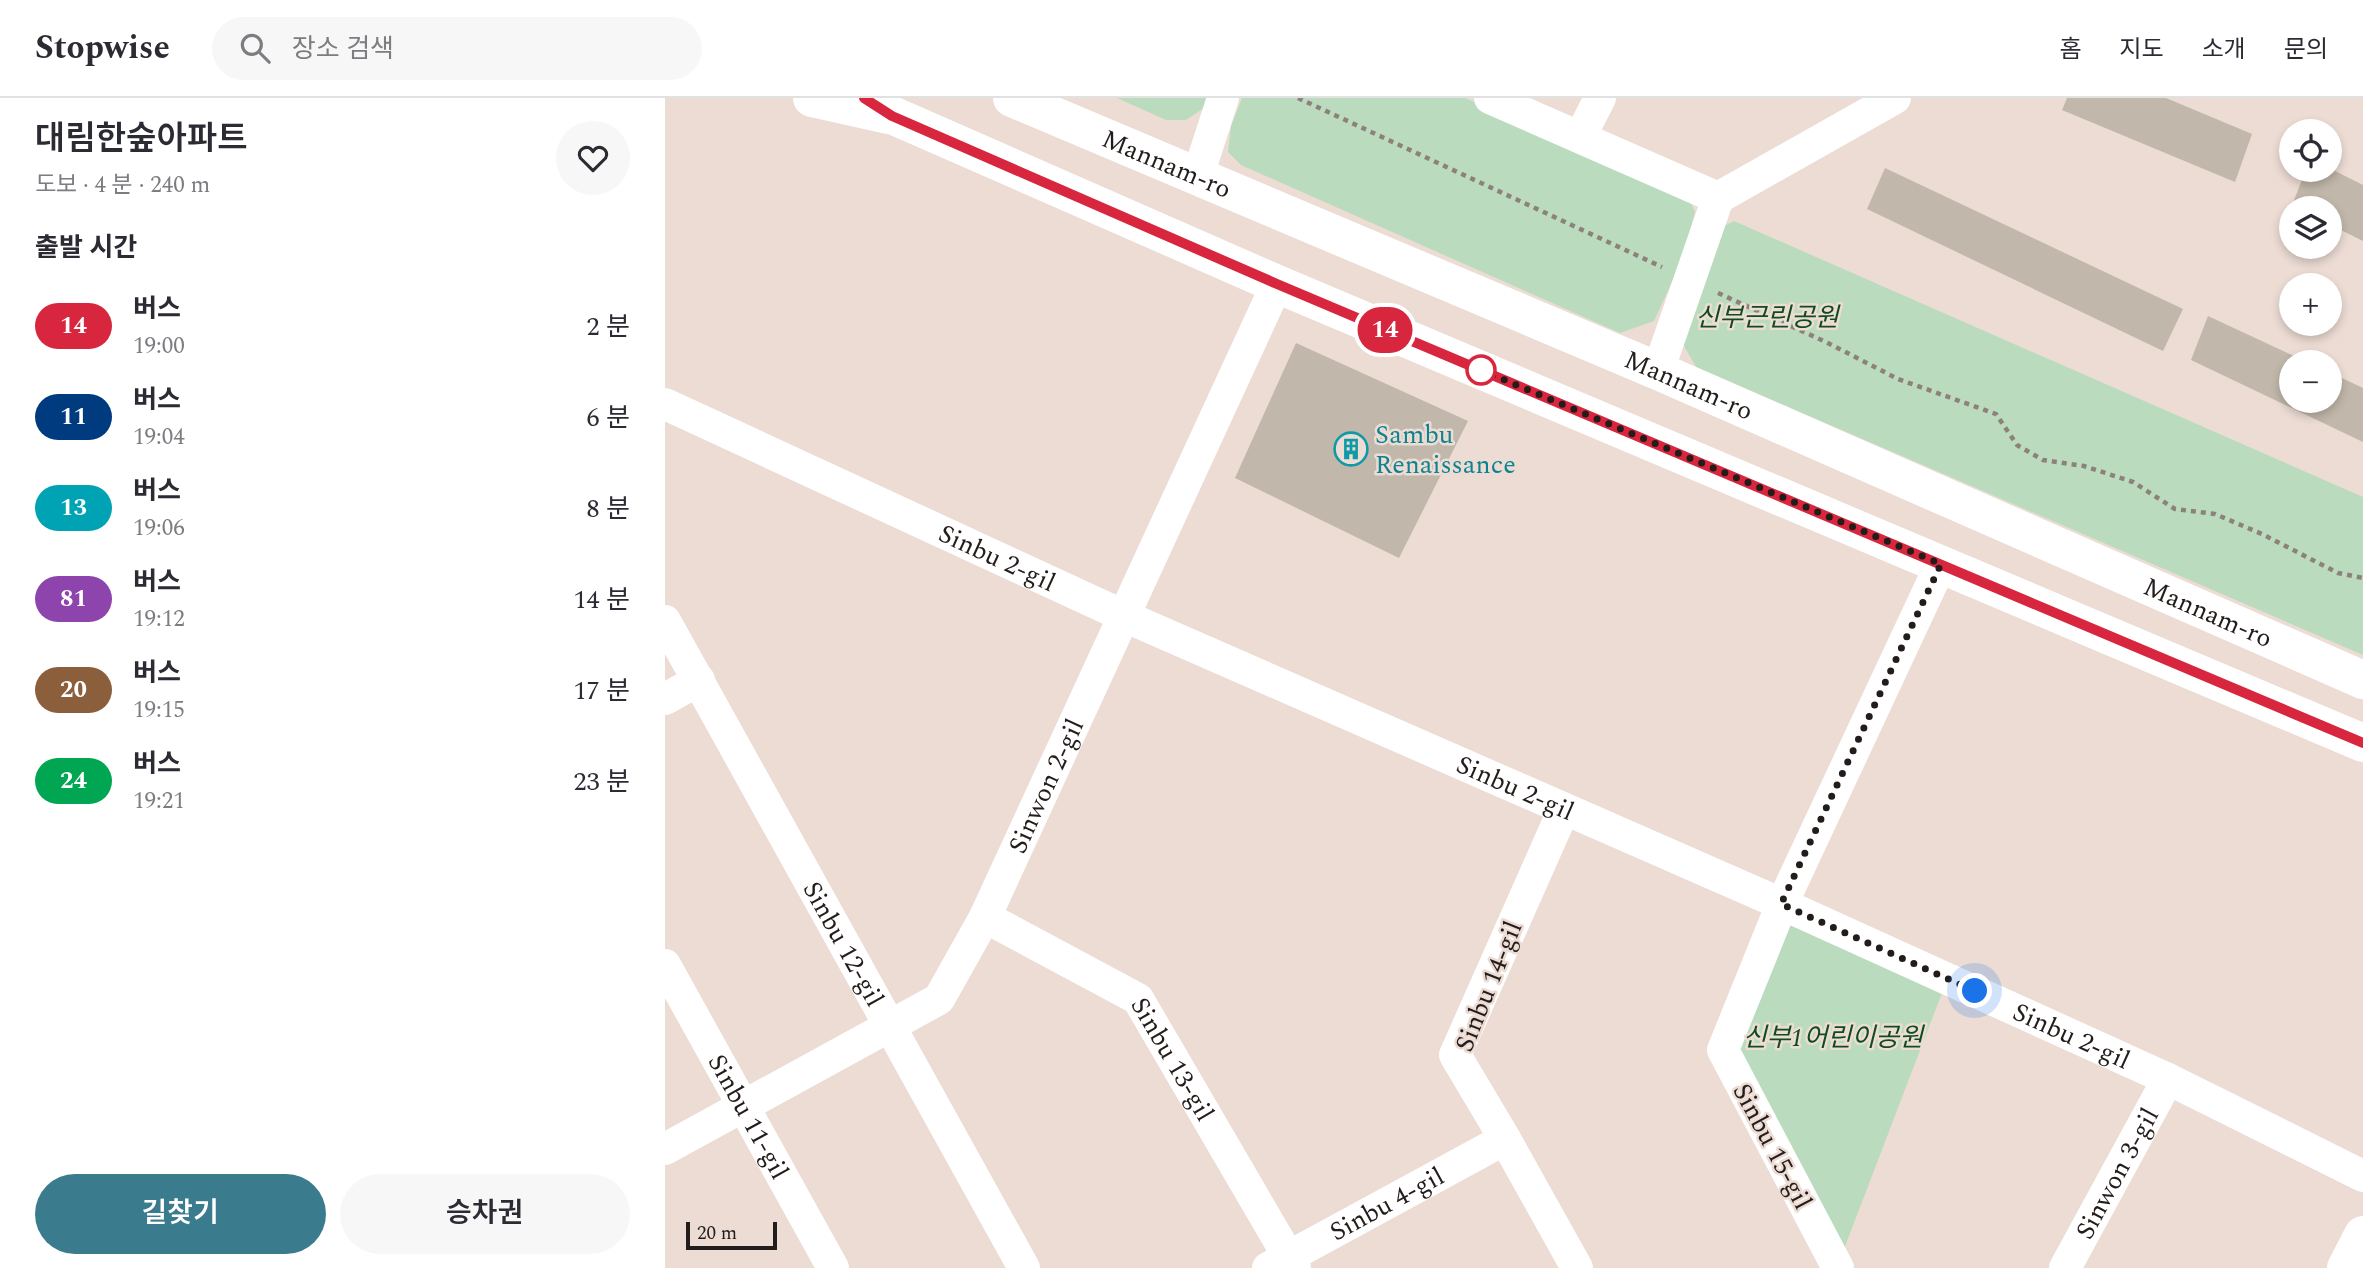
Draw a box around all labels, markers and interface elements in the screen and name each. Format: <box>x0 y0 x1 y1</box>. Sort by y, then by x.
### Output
search box <box>212 17 702 80</box>
text: Stopwise <box>35 23 170 73</box>
icon: search <box>236 29 274 67</box>
text: 장소 검색 <box>292 29 394 69</box>
text: 홈 <box>2059 32 2081 68</box>
text: 지도 <box>2119 32 2164 68</box>
text: 소개 <box>2202 32 2246 68</box>
text: 문의 <box>2284 32 2328 68</box>
text: 대림한숲아파트 <box>35 114 248 164</box>
street label: Mannam-ro <box>1095 119 1237 209</box>
map controls <box>2279 119 2342 413</box>
button: locate <box>2279 119 2342 182</box>
button: heart <box>556 121 630 195</box>
text: 도보 · 4 분 · 240 m <box>35 168 210 203</box>
button: layers <box>2279 196 2342 259</box>
text: 출발 시간 <box>35 228 137 268</box>
button: + <box>2279 273 2342 336</box>
text: 버스 <box>133 289 181 329</box>
park label: 신부근린공원 <box>1695 298 1841 338</box>
text: 2 분 <box>587 307 630 347</box>
line badge: 14 <box>1353 307 1417 353</box>
text: 14 <box>60 308 87 344</box>
text: 14 <box>1372 312 1398 348</box>
text: 19:00 <box>133 329 185 364</box>
street label: Mannam-ro <box>1618 340 1759 431</box>
button: − <box>2279 350 2342 413</box>
unlabelled marker <box>1466 355 1496 385</box>
text: 버스 <box>133 380 181 420</box>
text: 6 분 <box>587 398 630 438</box>
text: 11 <box>60 399 87 435</box>
place label: Sambu Renaissance <box>1375 415 1516 485</box>
text: 19:04 <box>133 420 185 455</box>
building icon: Sambu Renaissance <box>1332 430 1370 468</box>
text: 버스 <box>133 471 181 511</box>
text: 8 분 <box>587 489 630 529</box>
text: 13 <box>60 490 87 526</box>
text: 19:06 <box>133 511 185 546</box>
street label: Sinbu 2-gil <box>932 514 1062 603</box>
text: 버스 <box>133 562 181 602</box>
street label: Mannam-ro <box>2137 567 2279 659</box>
text: 14 분 <box>574 580 630 620</box>
text: 81 <box>60 581 87 617</box>
text: 19:12 <box>133 602 185 637</box>
text: 버스 <box>133 653 181 693</box>
text: 17 분 <box>574 671 630 711</box>
text: 20 <box>60 672 87 708</box>
text: 19:15 <box>133 693 185 728</box>
street label: Sinwon 2-gil <box>998 712 1095 860</box>
text: 버스 <box>133 744 181 784</box>
street label: Sinbu 2-gil <box>1450 745 1581 832</box>
text: 23 분 <box>574 762 630 802</box>
text: 24 <box>60 763 87 799</box>
text: 19:21 <box>133 784 185 819</box>
street label: Sinbu 12-gil <box>792 874 894 1014</box>
street label: Sinbu 14-gil <box>1444 915 1533 1058</box>
your location <box>1957 973 1992 1008</box>
street label: Sinbu 13-gil <box>1120 990 1224 1129</box>
street label: Sinbu 2-gil <box>2006 992 2137 1080</box>
park label: 신부1어린이공원 <box>1743 1018 1925 1058</box>
street label: Sinbu 11-gil <box>697 1047 799 1187</box>
street label: Sinbu 15-gil <box>1722 1076 1822 1217</box>
street label: Sinwon 3-gil <box>2065 1100 2170 1247</box>
street label: Sinbu 4-gil <box>1322 1157 1452 1252</box>
button: 길찾기 <box>35 1174 326 1254</box>
button: 승차권 <box>340 1174 630 1254</box>
scale bar <box>686 1219 777 1251</box>
text: 20 m <box>697 1219 737 1248</box>

